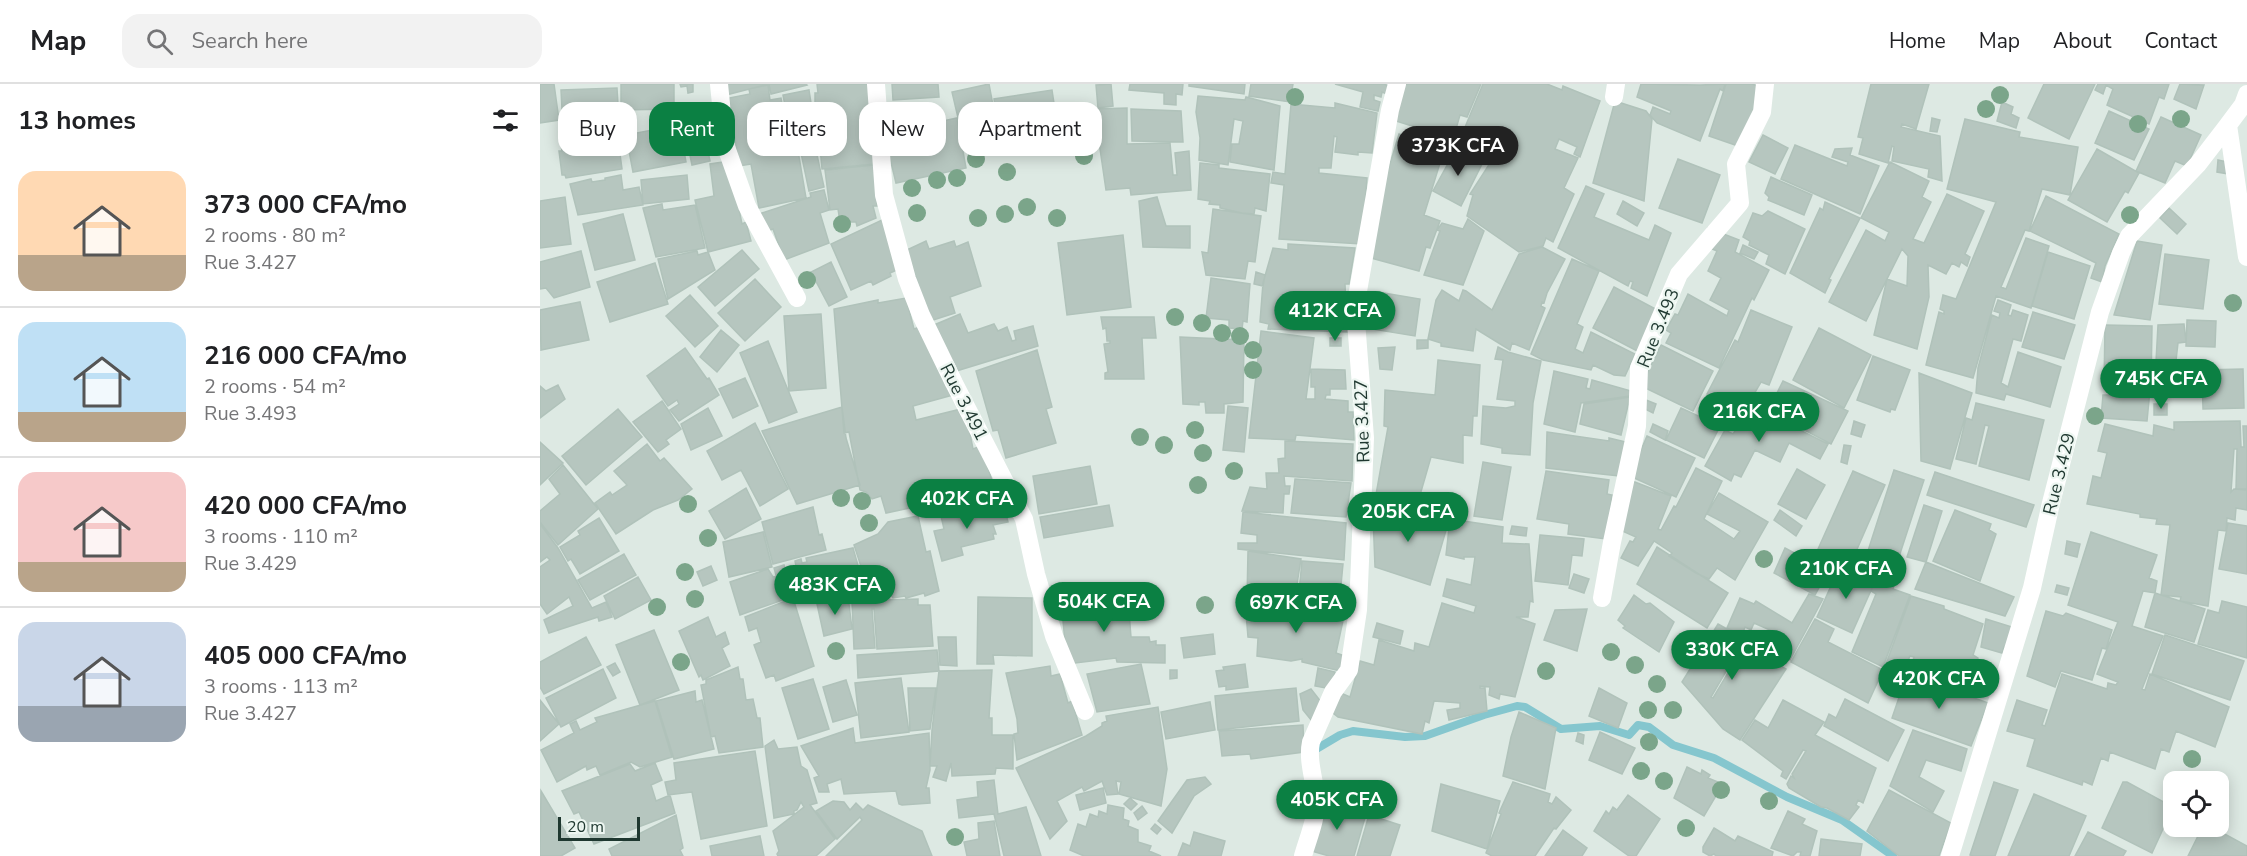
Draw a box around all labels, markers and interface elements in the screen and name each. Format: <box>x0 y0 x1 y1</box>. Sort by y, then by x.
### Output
search box <box>122 14 542 68</box>
text: Map <box>30 22 86 60</box>
icon: search <box>143 25 176 58</box>
text: Search here <box>191 26 308 56</box>
text: Home <box>1889 27 1946 55</box>
text: Map <box>1979 27 2020 55</box>
text: About <box>2053 27 2111 55</box>
text: Contact <box>2144 27 2217 55</box>
chip: Buy <box>558 102 637 156</box>
chip: Rent <box>649 102 735 156</box>
chip: Filters <box>747 102 847 156</box>
chip: New <box>859 102 946 156</box>
chip: Apartment <box>958 102 1102 156</box>
text: 13 homes <box>18 103 136 138</box>
icon: filters <box>489 104 522 137</box>
pin: 373K CFA <box>1396 126 1520 177</box>
text: 373K CFA <box>1411 132 1505 159</box>
text: 373 000 CFA/mo <box>204 187 407 222</box>
icon: home <box>66 195 138 267</box>
text: 2 rooms · 80 m² <box>204 222 346 249</box>
text: Rue 3.427 <box>204 249 297 276</box>
street label: Rue 3.493 <box>1631 285 1685 371</box>
pin: 412K CFA <box>1273 291 1397 342</box>
text: 412K CFA <box>1288 297 1382 324</box>
text: 216 000 CFA/mo <box>204 338 407 373</box>
icon: home <box>66 346 138 418</box>
street label: Rue 3.491 <box>934 359 994 445</box>
pin: 745K CFA <box>2099 359 2223 410</box>
text: 745K CFA <box>2114 365 2208 392</box>
text: 2 rooms · 54 m² <box>204 373 346 400</box>
street label: Rue 3.427 <box>1349 379 1375 463</box>
pin: 216K CFA <box>1697 392 1821 443</box>
text: 216K CFA <box>1712 398 1806 425</box>
text: Rue 3.493 <box>204 400 297 427</box>
street label: Rue 3.429 <box>2037 431 2081 517</box>
pin: 402K CFA <box>905 479 1029 530</box>
text: 402K CFA <box>920 485 1014 512</box>
text: 420 000 CFA/mo <box>204 488 407 523</box>
pin: 205K CFA <box>1346 492 1470 543</box>
icon: home <box>66 496 138 568</box>
text: 205K CFA <box>1361 498 1455 525</box>
text: 3 rooms · 110 m² <box>204 523 358 550</box>
pin: 210K CFA <box>1784 549 1908 600</box>
text: Rue 3.429 <box>204 550 297 577</box>
text: 210K CFA <box>1799 555 1893 582</box>
pin: 483K CFA <box>773 565 897 616</box>
text: 483K CFA <box>788 571 882 598</box>
pin: 504K CFA <box>1042 582 1166 633</box>
pin: 697K CFA <box>1234 583 1358 634</box>
text: 504K CFA <box>1057 588 1151 615</box>
text: 697K CFA <box>1249 589 1343 616</box>
pin: 330K CFA <box>1670 630 1794 681</box>
text: 330K CFA <box>1685 636 1779 663</box>
text: 405 000 CFA/mo <box>204 638 407 673</box>
icon: home <box>66 646 138 718</box>
pin: 420K CFA <box>1877 659 2001 710</box>
text: 420K CFA <box>1892 665 1986 692</box>
text: 3 rooms · 113 m² <box>204 673 358 700</box>
text: Rue 3.427 <box>204 700 297 727</box>
map controls <box>2163 771 2229 837</box>
button: locate <box>2163 771 2229 837</box>
pin: 405K CFA <box>1275 780 1399 831</box>
text: 405K CFA <box>1290 786 1384 813</box>
scale bar <box>558 814 640 842</box>
text: 20 m <box>567 816 604 838</box>

